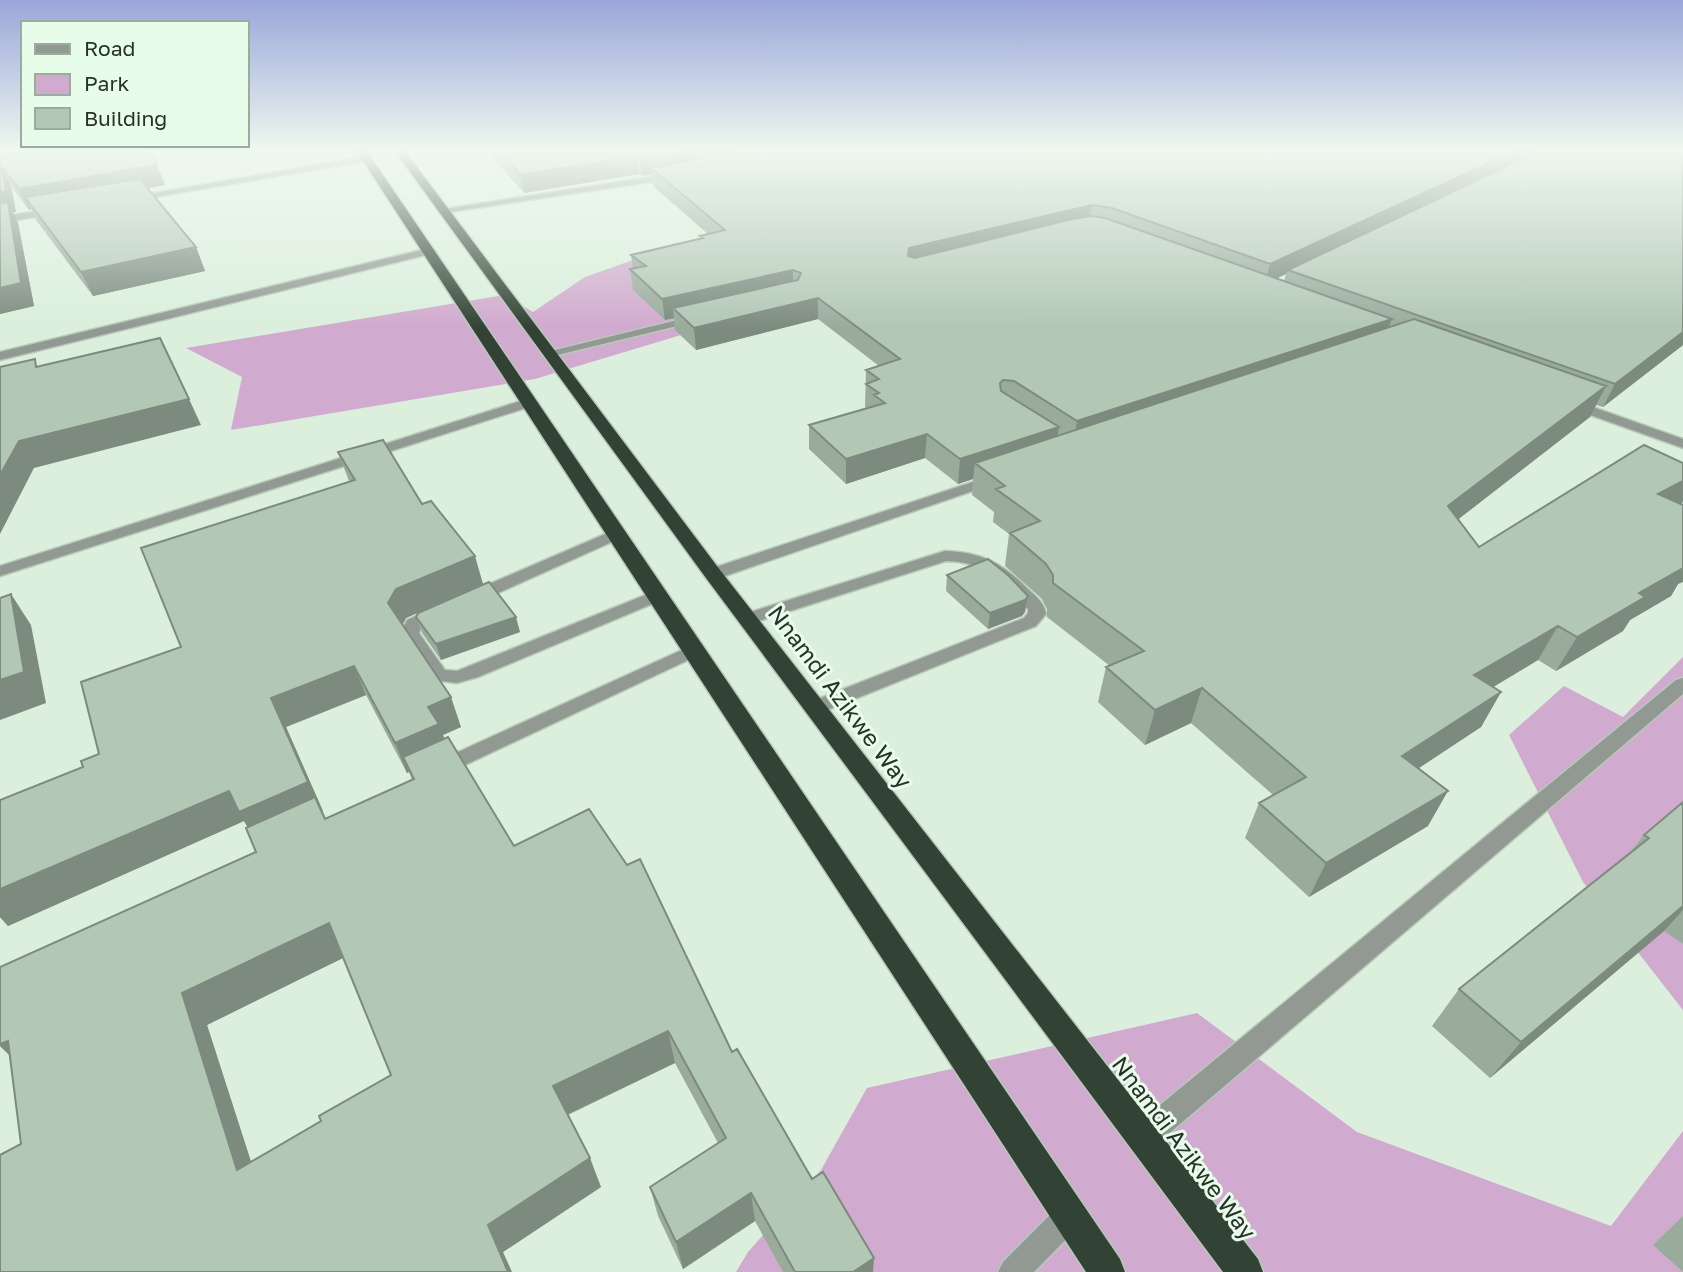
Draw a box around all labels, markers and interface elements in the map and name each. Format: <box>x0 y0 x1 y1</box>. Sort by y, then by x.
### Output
legend <box>21 21 248 147</box>
text: Road <box>84 35 135 61</box>
text: Park <box>84 70 130 96</box>
text: Building <box>84 105 167 131</box>
street label: Nnamdi Azikwe Way <box>763 599 919 794</box>
street label: Nnamdi Azikwe Way <box>1107 1050 1263 1245</box>

